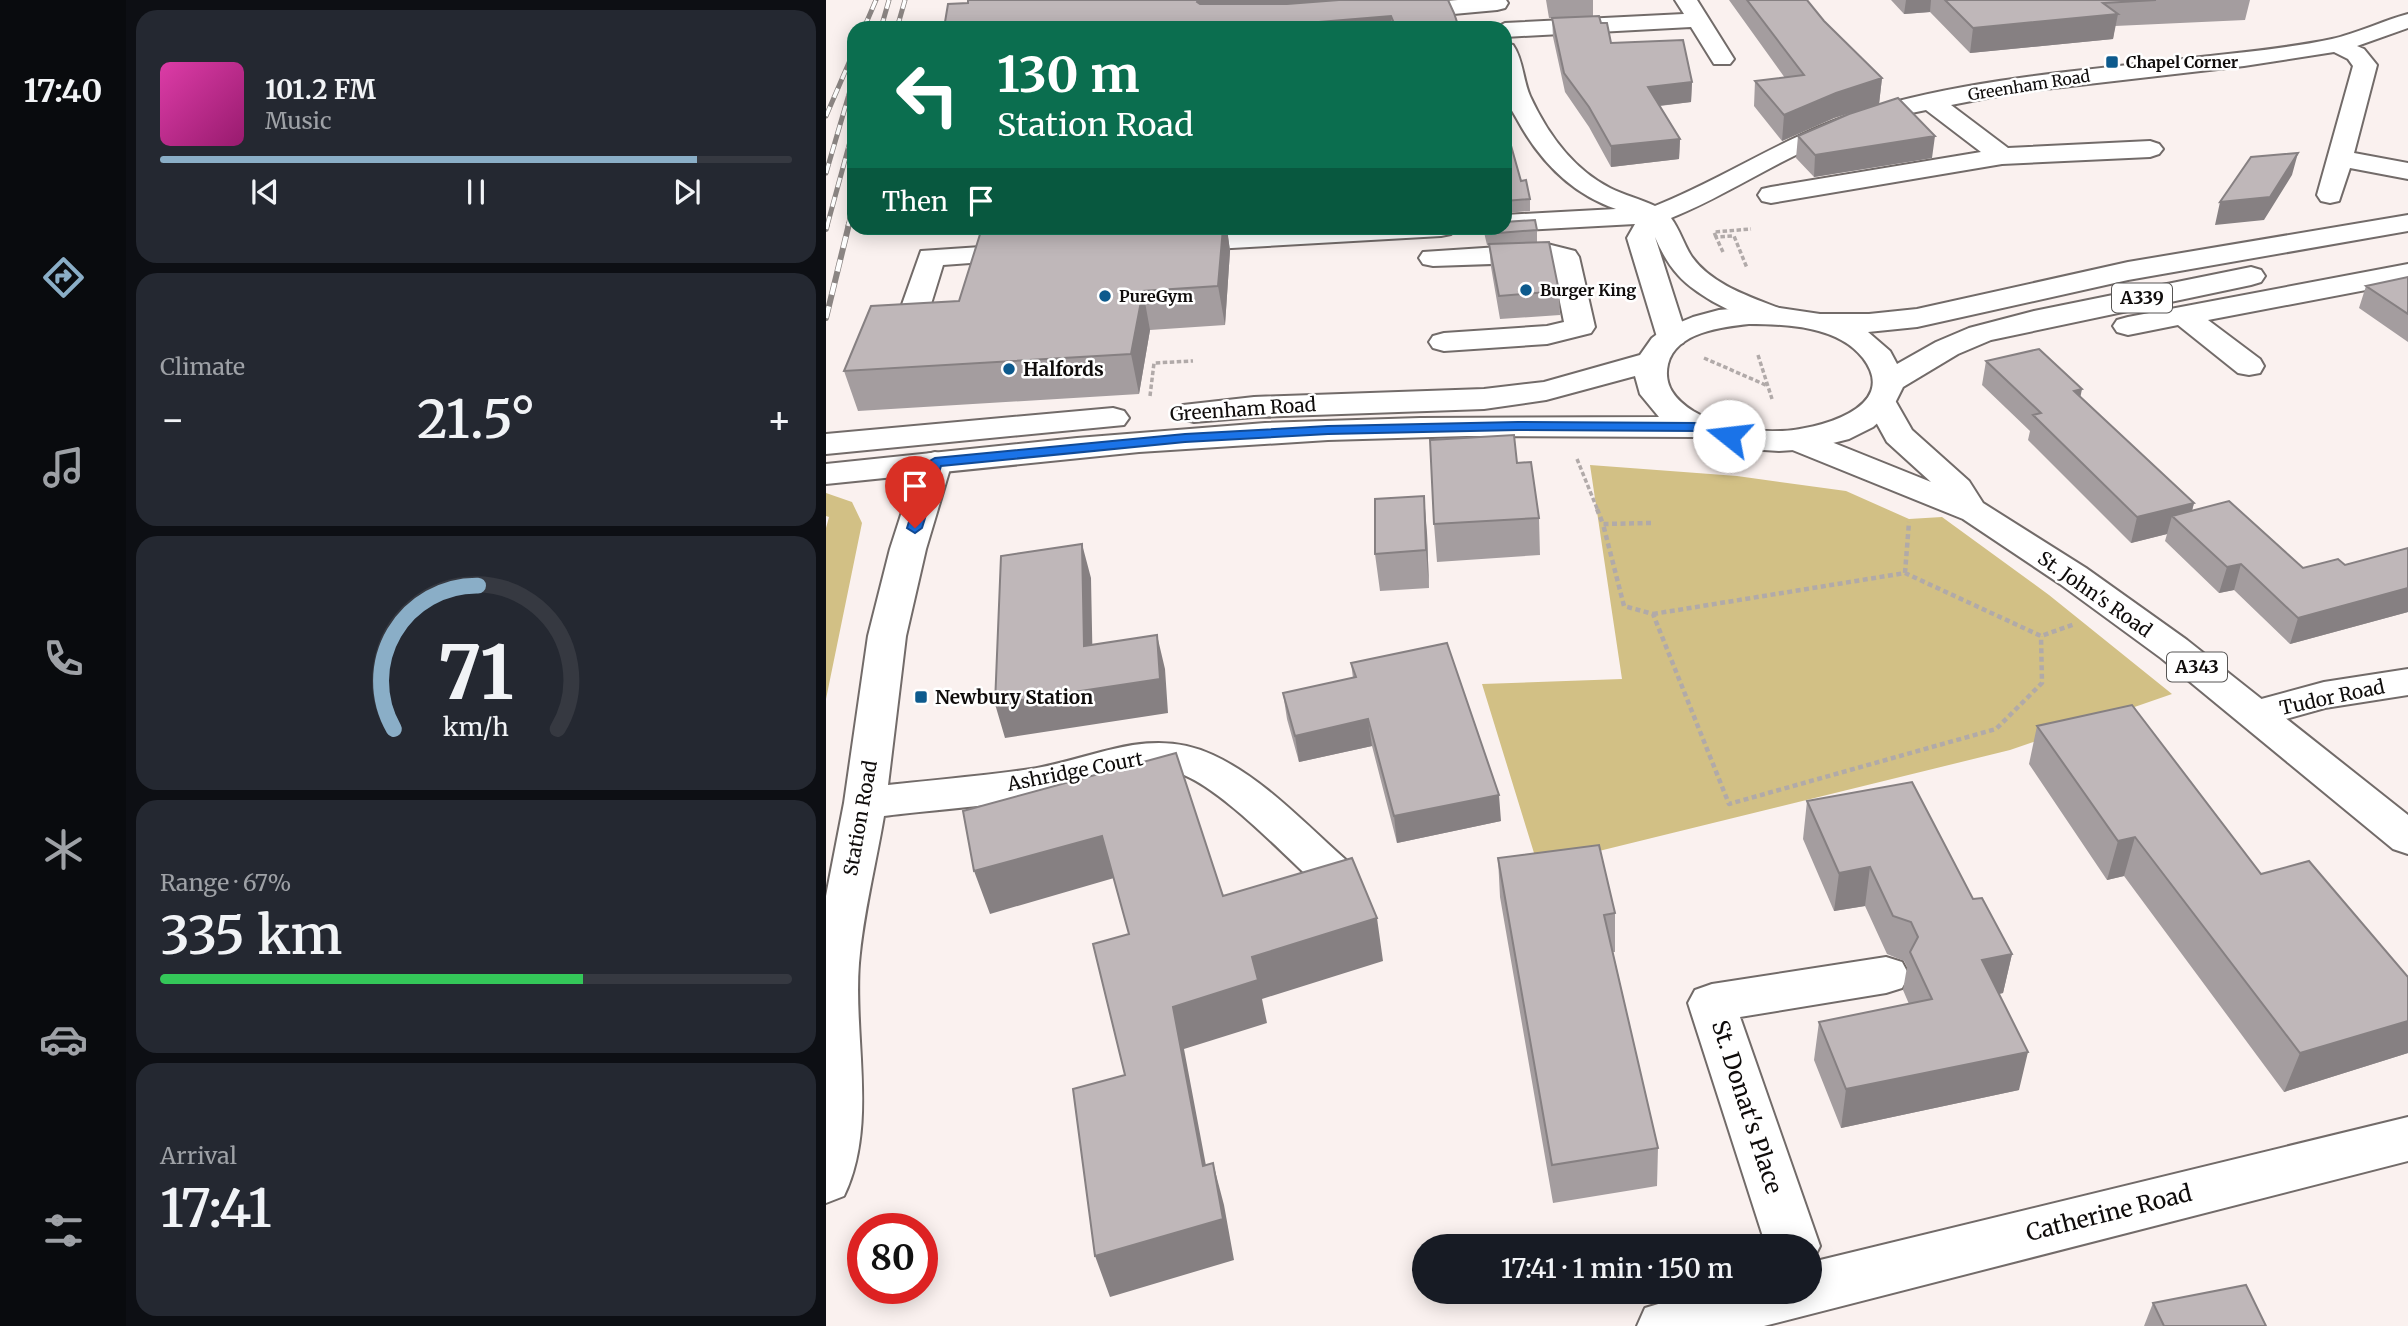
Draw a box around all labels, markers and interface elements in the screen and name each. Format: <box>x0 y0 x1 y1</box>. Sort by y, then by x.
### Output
text: 130 m <box>997 44 1140 105</box>
icon: left <box>882 49 973 140</box>
place label: Chapel Corner <box>2126 52 2239 72</box>
marker: Chapel Corner <box>2104 54 2120 70</box>
street label: Greenham Road <box>1967 65 2092 105</box>
text: 17:40 <box>24 71 102 111</box>
text: 101.2 FM <box>265 73 376 106</box>
text: Station Road <box>997 105 1193 145</box>
text: Music <box>265 106 332 135</box>
icon: previous <box>246 173 284 211</box>
icon: pause <box>457 173 495 211</box>
icon: next <box>668 173 706 211</box>
icon: arrive <box>962 182 1000 220</box>
text: Then <box>882 185 948 218</box>
icon: directions <box>39 253 88 302</box>
place label: Burger King <box>1540 280 1636 300</box>
marker: Burger King <box>1518 282 1534 298</box>
road number: A339 <box>2112 284 2172 312</box>
place label: PureGym <box>1119 286 1193 306</box>
marker: PureGym <box>1097 288 1113 304</box>
text: Climate <box>160 352 245 381</box>
place label: Halfords <box>1023 357 1104 381</box>
marker: Halfords <box>1001 361 1017 377</box>
text: 21.5° <box>417 387 535 452</box>
street label: Greenham Road <box>1169 392 1317 426</box>
text: − <box>160 396 185 443</box>
text: + <box>767 396 792 443</box>
position arrow <box>1692 399 1766 473</box>
icon: music <box>39 443 88 492</box>
pin <box>885 456 945 528</box>
icon: arrive <box>896 467 934 505</box>
street label: St. John's Road <box>2033 546 2157 642</box>
text: 71 <box>438 627 514 719</box>
icon: phone <box>39 634 88 683</box>
road number: A343 <box>2167 652 2227 682</box>
street label: Tudor Road <box>2277 674 2387 720</box>
place label: Newbury Station <box>935 685 1093 709</box>
marker: Newbury Station <box>913 689 929 705</box>
text: km/h <box>443 711 509 743</box>
street label: Ashridge Court <box>1004 746 1146 796</box>
street label: Station Road <box>838 758 882 878</box>
icon: climate <box>39 825 88 874</box>
text: Range · 67% <box>160 868 291 897</box>
text: 335 km <box>160 903 342 968</box>
icon: car <box>39 1015 88 1064</box>
street label: St. Donat's Place <box>1706 1016 1789 1197</box>
text: Arrival <box>160 1141 237 1170</box>
text: 17:41 <box>160 1176 272 1241</box>
street label: Catherine Road <box>2023 1178 2195 1247</box>
icon: filters <box>39 1206 88 1255</box>
speed limit sign: 80 <box>847 1213 938 1304</box>
text: 17:41 · 1 min · 150 m <box>1501 1252 1733 1285</box>

